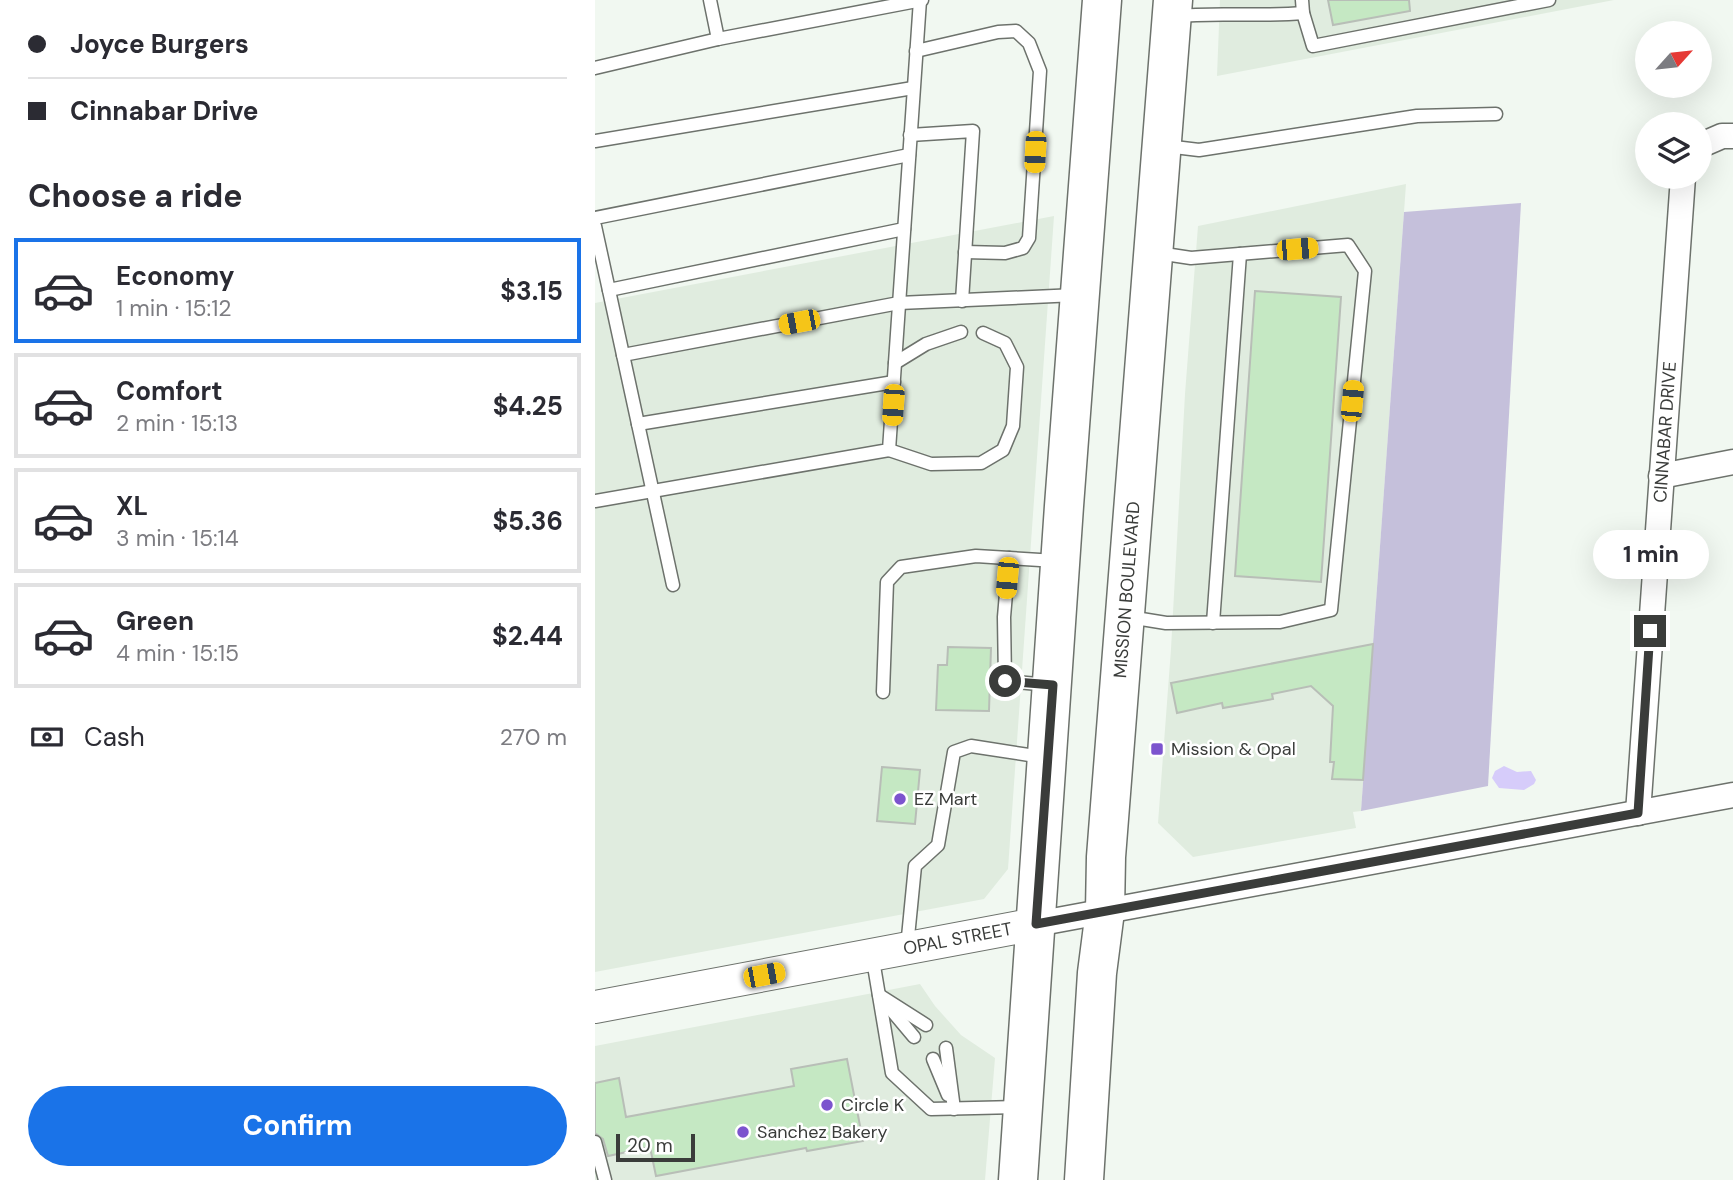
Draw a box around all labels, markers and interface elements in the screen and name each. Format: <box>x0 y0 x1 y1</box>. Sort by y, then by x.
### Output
north arrow <box>1635 21 1711 98</box>
map controls <box>1635 21 1712 189</box>
text: Joyce Burgers <box>70 27 249 61</box>
text: Cinnabar Drive <box>70 94 259 128</box>
button: layers <box>1635 112 1712 189</box>
car <box>1024 130 1047 174</box>
text: Choose a ride <box>28 175 243 217</box>
car <box>1276 237 1319 261</box>
icon: car <box>32 259 95 322</box>
text: Economy <box>116 259 234 293</box>
text: $3.15 <box>500 274 563 308</box>
text: 1 min · 15:12 <box>116 293 232 323</box>
car <box>777 308 822 336</box>
street label: CINNABAR DRIVE <box>1648 360 1682 503</box>
icon: car <box>32 374 95 437</box>
text: Comfort <box>116 374 222 408</box>
car <box>1340 379 1365 423</box>
car <box>882 383 905 427</box>
text: $4.25 <box>493 389 563 423</box>
text: 2 min · 15:13 <box>116 408 238 438</box>
icon: car <box>32 489 95 552</box>
text: XL <box>116 489 148 523</box>
street label: MISSION BOULEVARD <box>1108 500 1146 679</box>
text: $5.36 <box>492 504 563 538</box>
text: 3 min · 15:14 <box>116 523 239 553</box>
callout: 1 min <box>1592 530 1708 578</box>
text: 1 min <box>1623 539 1679 569</box>
car <box>995 556 1020 600</box>
icon: car <box>32 604 95 667</box>
text: Green <box>116 604 194 638</box>
route end <box>1634 615 1666 647</box>
text: $2.44 <box>492 619 563 653</box>
text: 4 min · 15:15 <box>116 638 239 668</box>
route start <box>989 665 1021 697</box>
icon: cash <box>28 718 66 756</box>
text: Cash <box>84 720 145 754</box>
text: 270 m <box>500 722 567 752</box>
place label: Mission & Opal <box>1171 737 1296 761</box>
marker: Mission & Opal <box>1149 741 1165 757</box>
place label: EZ Mart <box>914 787 977 811</box>
marker: EZ Mart <box>892 791 908 807</box>
street label: OPAL STREET <box>901 917 1014 961</box>
car <box>742 961 787 989</box>
button: Confirm <box>28 1086 567 1166</box>
place label: Circle K <box>841 1093 905 1117</box>
marker: Circle K <box>819 1097 835 1113</box>
place label: Sanchez Bakery <box>757 1120 887 1144</box>
marker: Sanchez Bakery <box>735 1124 751 1140</box>
scale bar <box>616 1131 695 1163</box>
text: 20 m <box>627 1133 673 1158</box>

